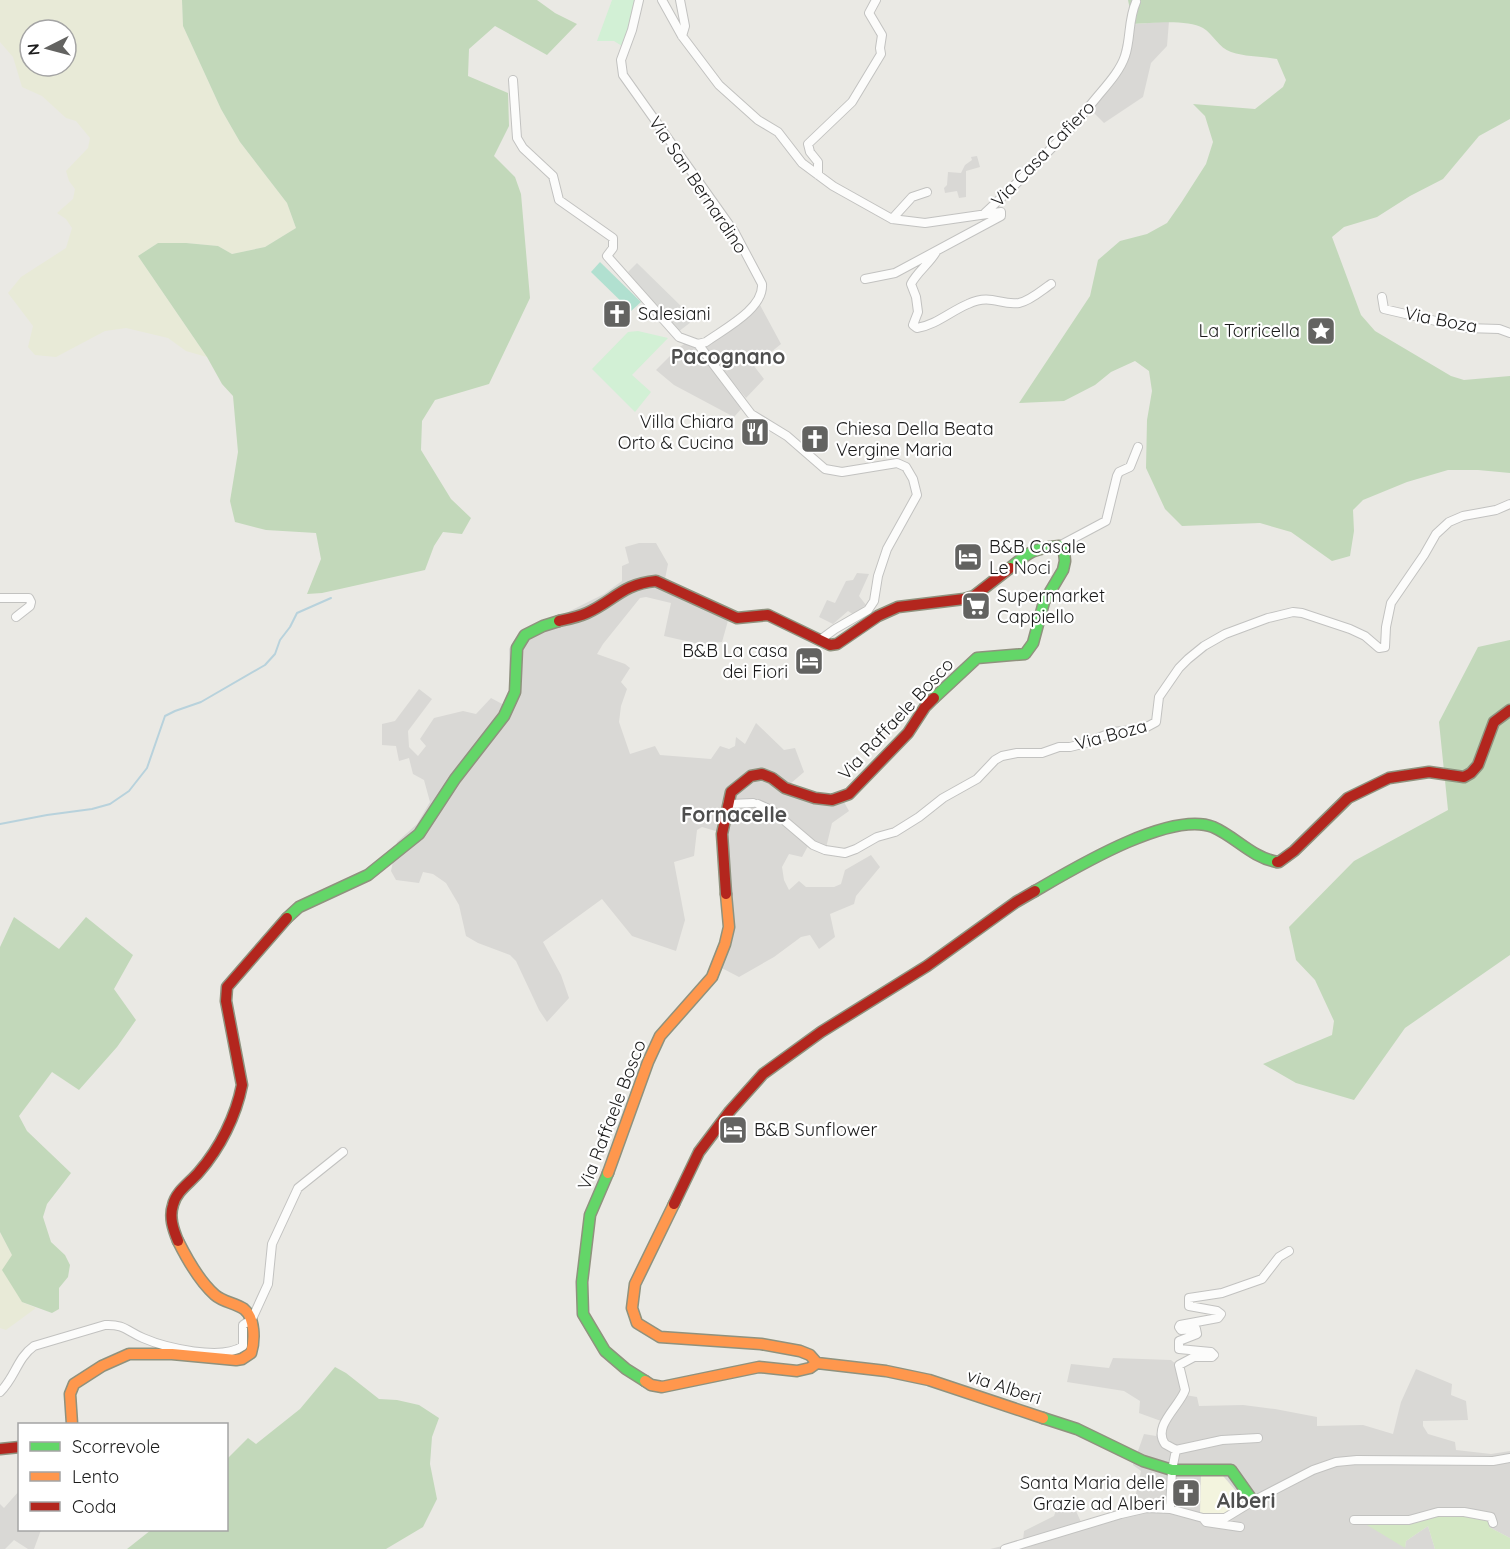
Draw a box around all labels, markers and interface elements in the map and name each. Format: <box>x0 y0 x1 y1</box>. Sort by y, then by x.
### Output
north arrow <box>18 18 78 78</box>
text: N <box>23 43 44 56</box>
street label: Via Casa Cafiero <box>986 96 1099 212</box>
street label: Via San Bernardino <box>644 112 753 258</box>
church icon: Salesiani <box>601 298 633 330</box>
street label: Via Boza <box>1403 301 1479 338</box>
place label: Salesiani <box>638 302 711 325</box>
place icon: La Torricella <box>1305 315 1337 347</box>
place label: La Torricella <box>1199 319 1300 342</box>
district label: Pacognano <box>671 343 785 369</box>
place label: Villa Chiara Orto & Cucina <box>618 410 734 454</box>
restaurant icon: Villa Chiara Orto & Cucina <box>739 416 771 448</box>
place label: Chiesa Della Beata Vergine Maria <box>836 417 994 461</box>
church icon: Chiesa Della Beata Vergine Maria <box>799 423 831 455</box>
place label: B&B Casale Le Noci <box>989 535 1086 579</box>
hotel icon: B&B Casale Le Noci <box>952 541 984 573</box>
place label: Supermarket Cappiello <box>997 584 1105 628</box>
supermarket icon: Supermarket Cappiello <box>960 590 992 622</box>
place label: B&B La casa dei Fiori <box>682 639 788 683</box>
hotel icon: B&B La casa dei Fiori <box>793 645 825 677</box>
street label: Via Raffaele Bosco <box>833 653 958 785</box>
street label: Via Boza <box>1072 714 1149 755</box>
district label: Fornacelle <box>681 801 787 827</box>
street label: Via Raffaele Bosco <box>572 1036 651 1193</box>
hotel icon: B&B Sunflower <box>717 1114 749 1146</box>
place label: B&B Sunflower <box>754 1118 878 1141</box>
street label: via Alberi <box>964 1364 1044 1409</box>
legend <box>18 1423 228 1531</box>
text: Scorrevole <box>72 1435 160 1458</box>
text: Lento <box>72 1465 119 1488</box>
place label: Santa Maria delle Grazie ad Alberi <box>1020 1471 1165 1515</box>
church icon: Santa Maria delle Grazie ad Alberi <box>1170 1477 1202 1509</box>
district label: Alberi <box>1217 1487 1275 1513</box>
text: Coda <box>72 1495 116 1518</box>

